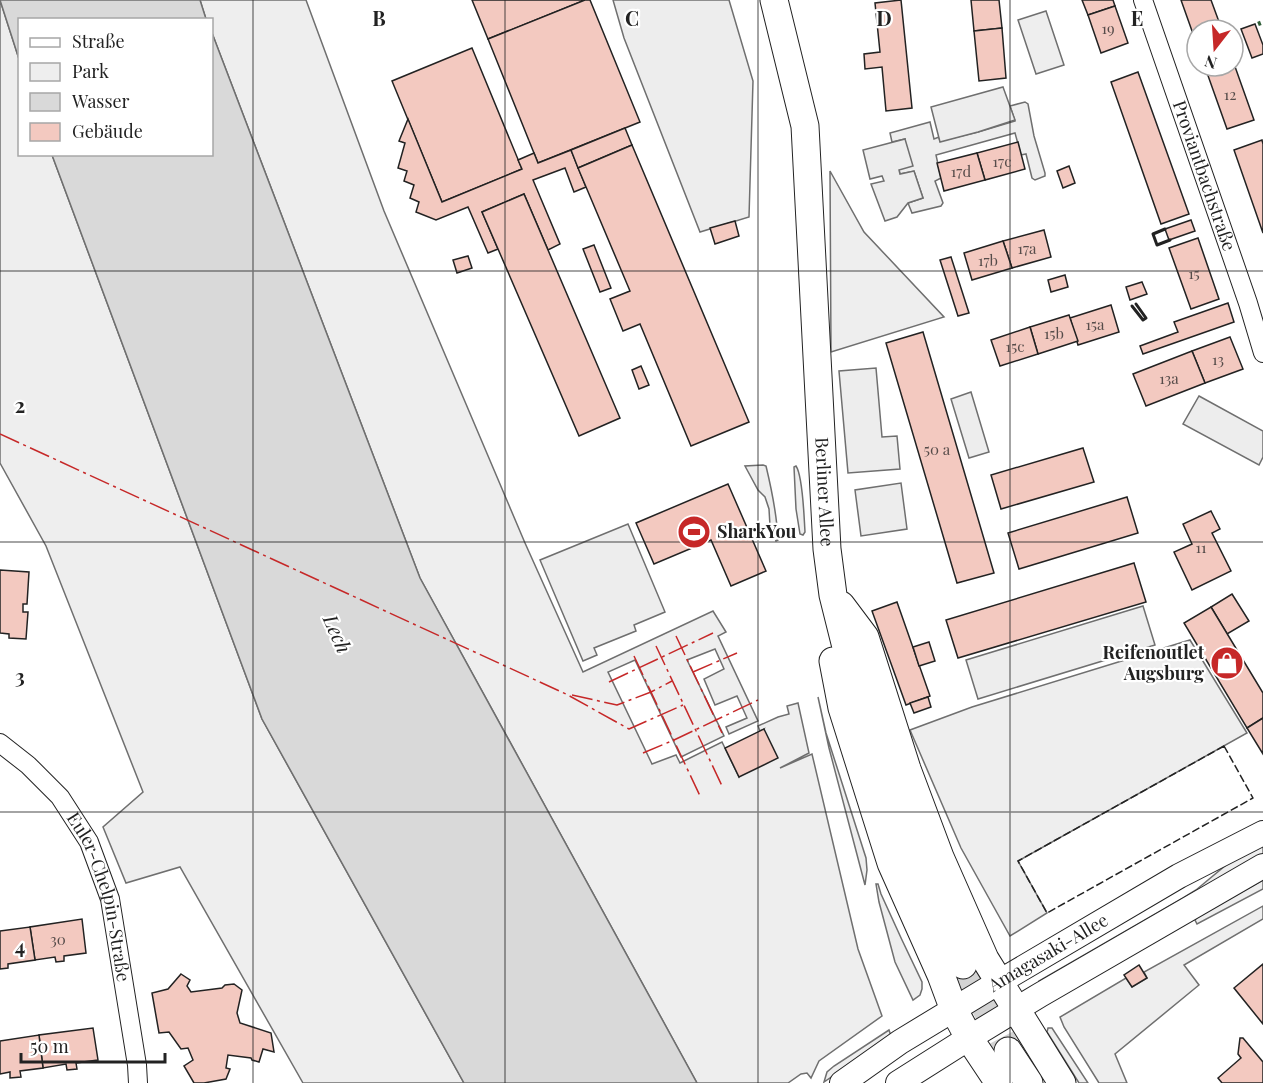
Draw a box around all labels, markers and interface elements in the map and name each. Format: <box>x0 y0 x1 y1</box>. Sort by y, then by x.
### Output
text: B <box>372 4 386 31</box>
text: C <box>625 4 639 31</box>
text: D <box>876 4 892 31</box>
text: E <box>1131 4 1143 31</box>
legend <box>18 18 213 156</box>
house number: 19 <box>1101 18 1115 38</box>
north arrow <box>1185 18 1245 78</box>
text: Straße <box>72 29 125 53</box>
text: N <box>1201 51 1219 75</box>
text: Park <box>72 59 109 83</box>
house number: 12 <box>1224 84 1236 104</box>
text: Wasser <box>71 89 130 113</box>
street label: Proviantbachstraße <box>1168 97 1242 254</box>
text: Gebäude <box>72 119 143 143</box>
house number: 17c <box>993 151 1011 171</box>
house number: 17d <box>951 161 971 181</box>
house number: 17a <box>1017 238 1037 258</box>
house number: 17b <box>978 250 998 270</box>
house number: 15 <box>1188 263 1200 283</box>
house number: 15a <box>1085 314 1105 334</box>
house number: 15b <box>1044 323 1064 343</box>
house number: 15c <box>1006 336 1024 356</box>
house number: 13 <box>1212 349 1224 369</box>
house number: 13a <box>1159 368 1179 388</box>
text: 2 <box>15 391 25 418</box>
street label: Berliner Allee <box>810 436 840 547</box>
house number: 50 a <box>924 439 951 459</box>
sports icon: SharkYou <box>676 514 712 550</box>
place label: SharkYou <box>717 519 797 543</box>
house number: 11 <box>1195 537 1207 557</box>
water label: Lech <box>318 609 359 657</box>
place label: Reifenoutlet Augsburg <box>1103 640 1205 685</box>
shop icon: Reifenoutlet Augsburg <box>1209 645 1245 681</box>
text: 3 <box>15 662 25 689</box>
street label: Euler-Chelpin-Straße <box>62 807 136 983</box>
street label: Amagasaki-Allee <box>983 907 1112 997</box>
house number: 30 <box>50 929 66 949</box>
text: 4 <box>15 932 25 959</box>
scale bar <box>21 1026 165 1064</box>
text: 50 m <box>30 1034 69 1058</box>

